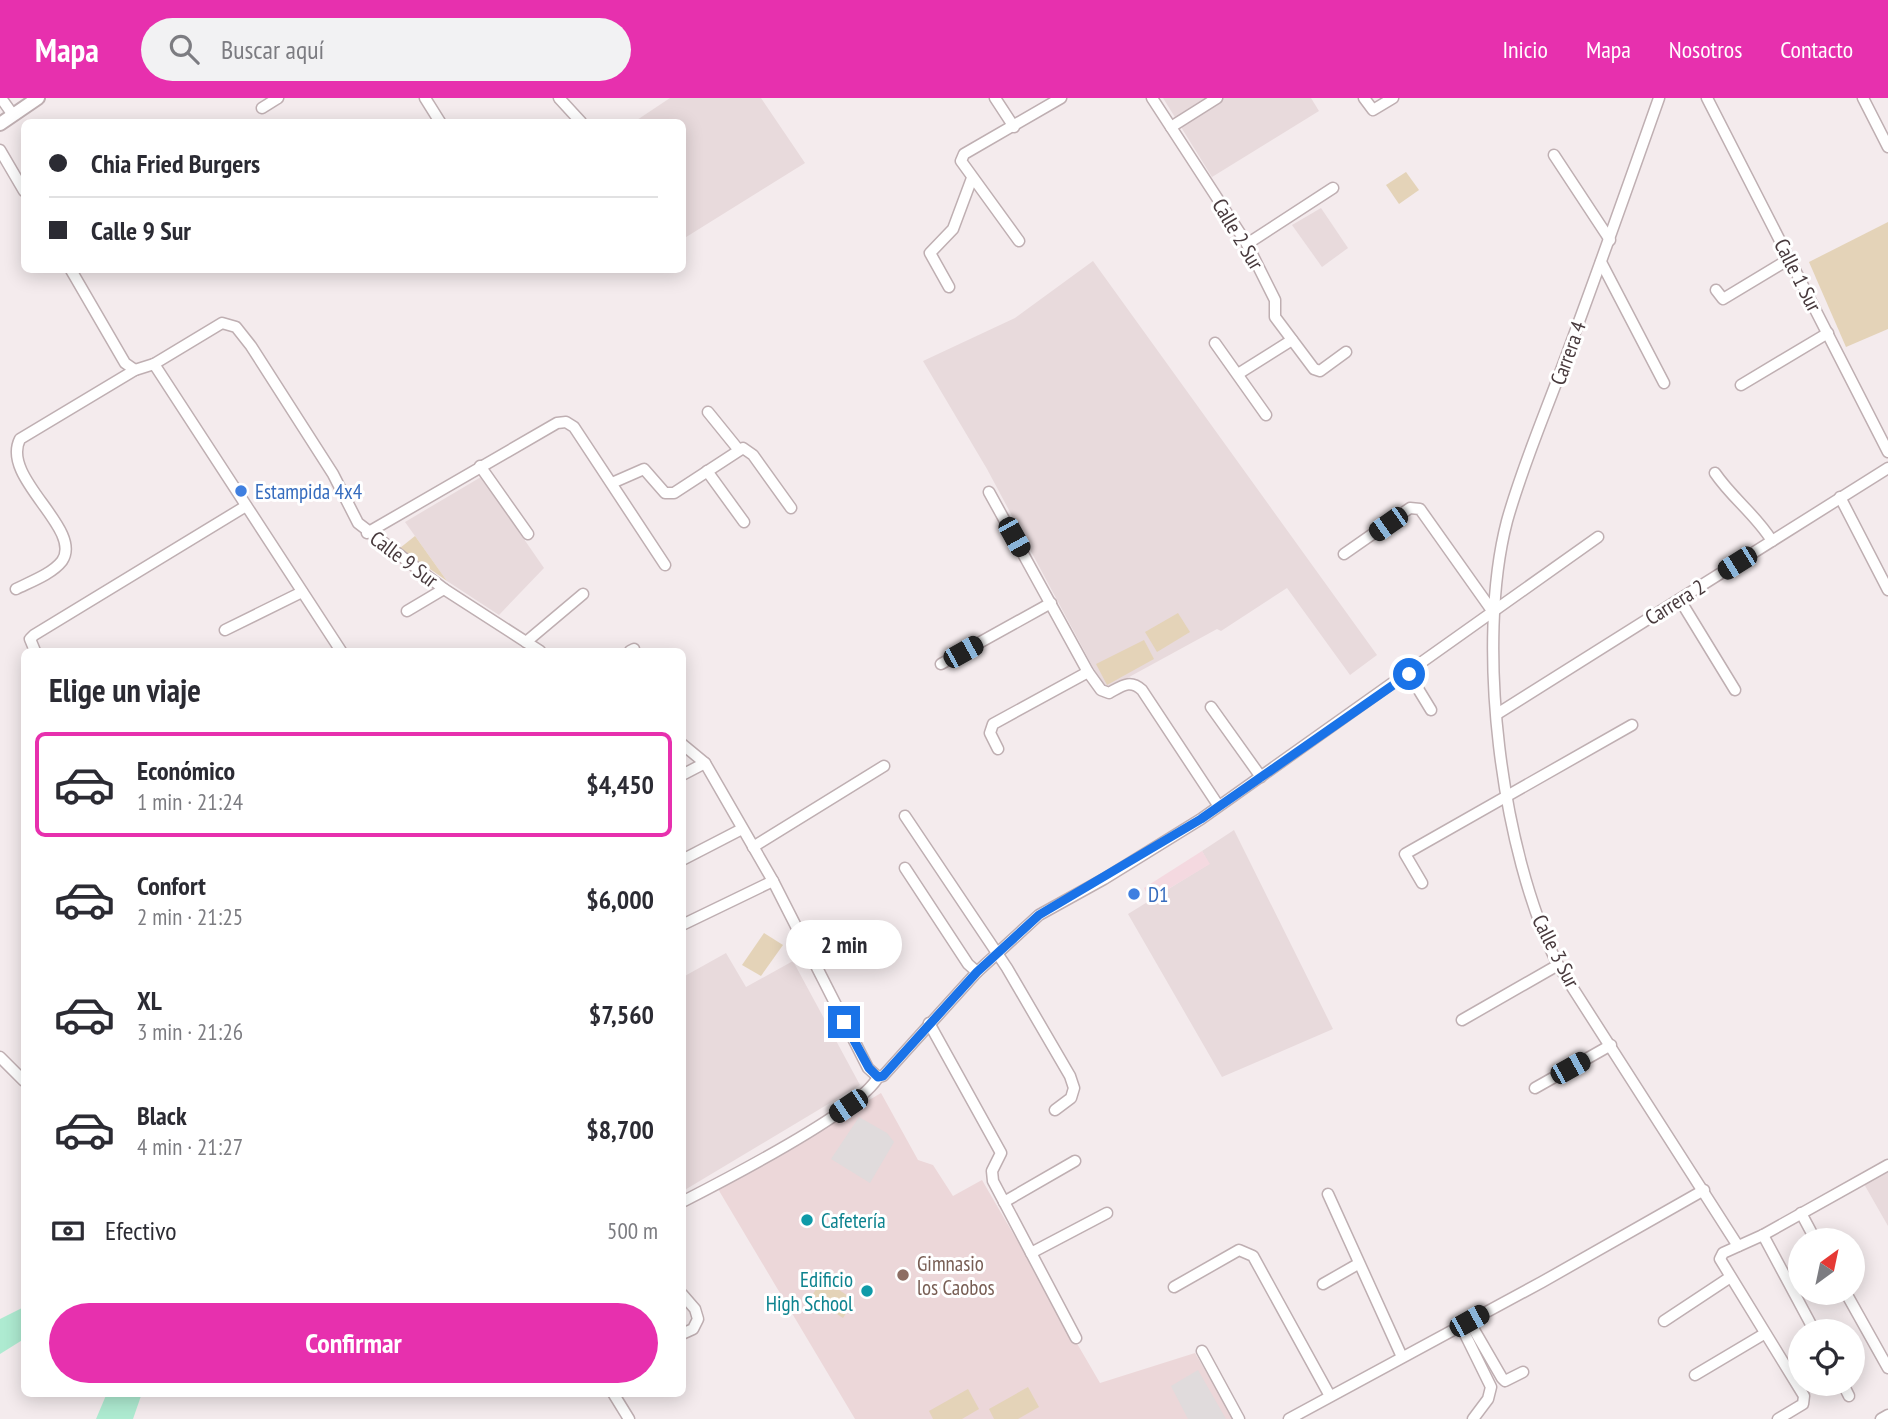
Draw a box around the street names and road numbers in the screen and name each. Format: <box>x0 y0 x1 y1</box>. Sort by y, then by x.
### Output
street label: Calle 2 Sur <box>1206 193 1270 275</box>
street label: Calle 1 Sur <box>1768 234 1828 316</box>
street label: Carrera 4 <box>1544 317 1592 389</box>
street label: Calle 9 Sur <box>365 525 444 594</box>
street label: Carrera 2 <box>1640 573 1710 631</box>
street label: Calle 3 Sur <box>1526 910 1586 992</box>

